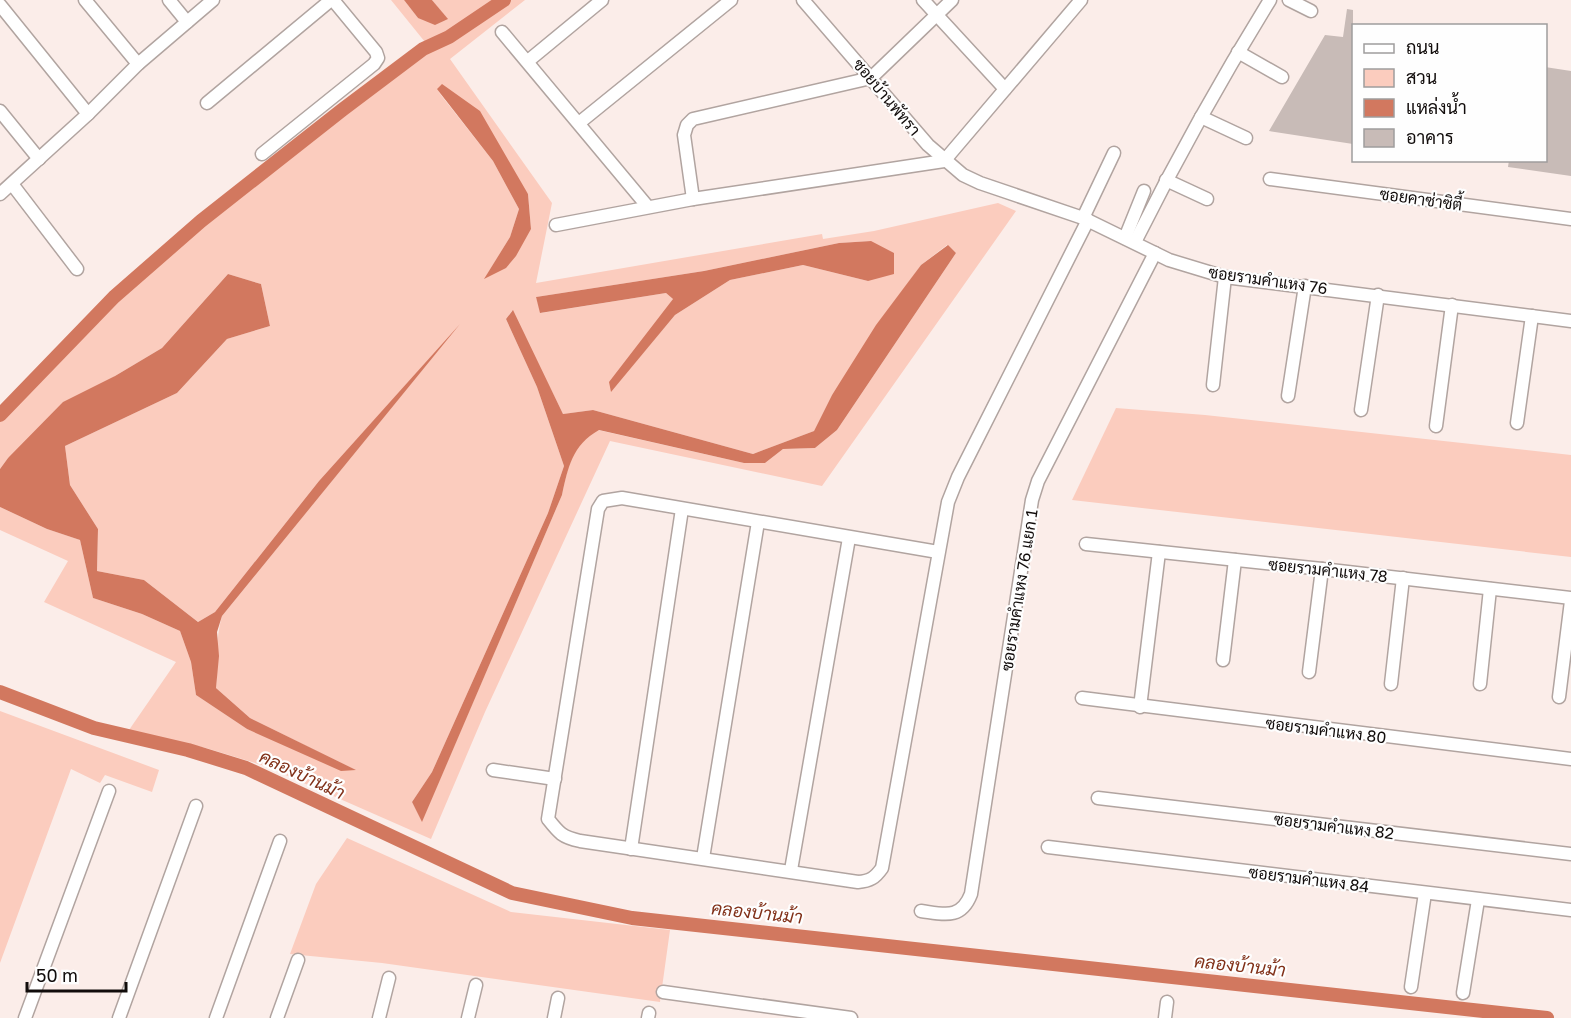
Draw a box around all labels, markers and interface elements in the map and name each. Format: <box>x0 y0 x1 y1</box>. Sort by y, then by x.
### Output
legend <box>1352 24 1547 162</box>
text: ถนน <box>1406 36 1439 58</box>
street label: ซอยบ้านพัทรา <box>849 54 925 140</box>
text: สวน <box>1406 66 1437 88</box>
text: แหล่งน้ำ <box>1406 92 1467 118</box>
text: อาคาร <box>1406 126 1454 148</box>
street label: ซอยคาซ่าซิตี้ <box>1379 179 1465 215</box>
street label: ซอยรามคำแหง 76 <box>1207 262 1329 298</box>
street label: ซอยรามคำแหง 76 แยก 1 <box>996 508 1042 672</box>
street label: ซอยรามคำแหง 78 <box>1267 554 1389 586</box>
street label: ซอยรามคำแหง 80 <box>1264 713 1388 747</box>
water label: คลองบ้านม้า <box>256 745 349 804</box>
street label: ซอยรามคำแหง 82 <box>1273 809 1395 843</box>
street label: ซอยรามคำแหง 84 <box>1248 862 1370 896</box>
water label: คลองบ้านม้า <box>710 896 804 928</box>
water label: คลองบ้านม้า <box>1193 949 1287 981</box>
scale bar <box>27 955 126 993</box>
text: 50 m <box>36 964 78 986</box>

